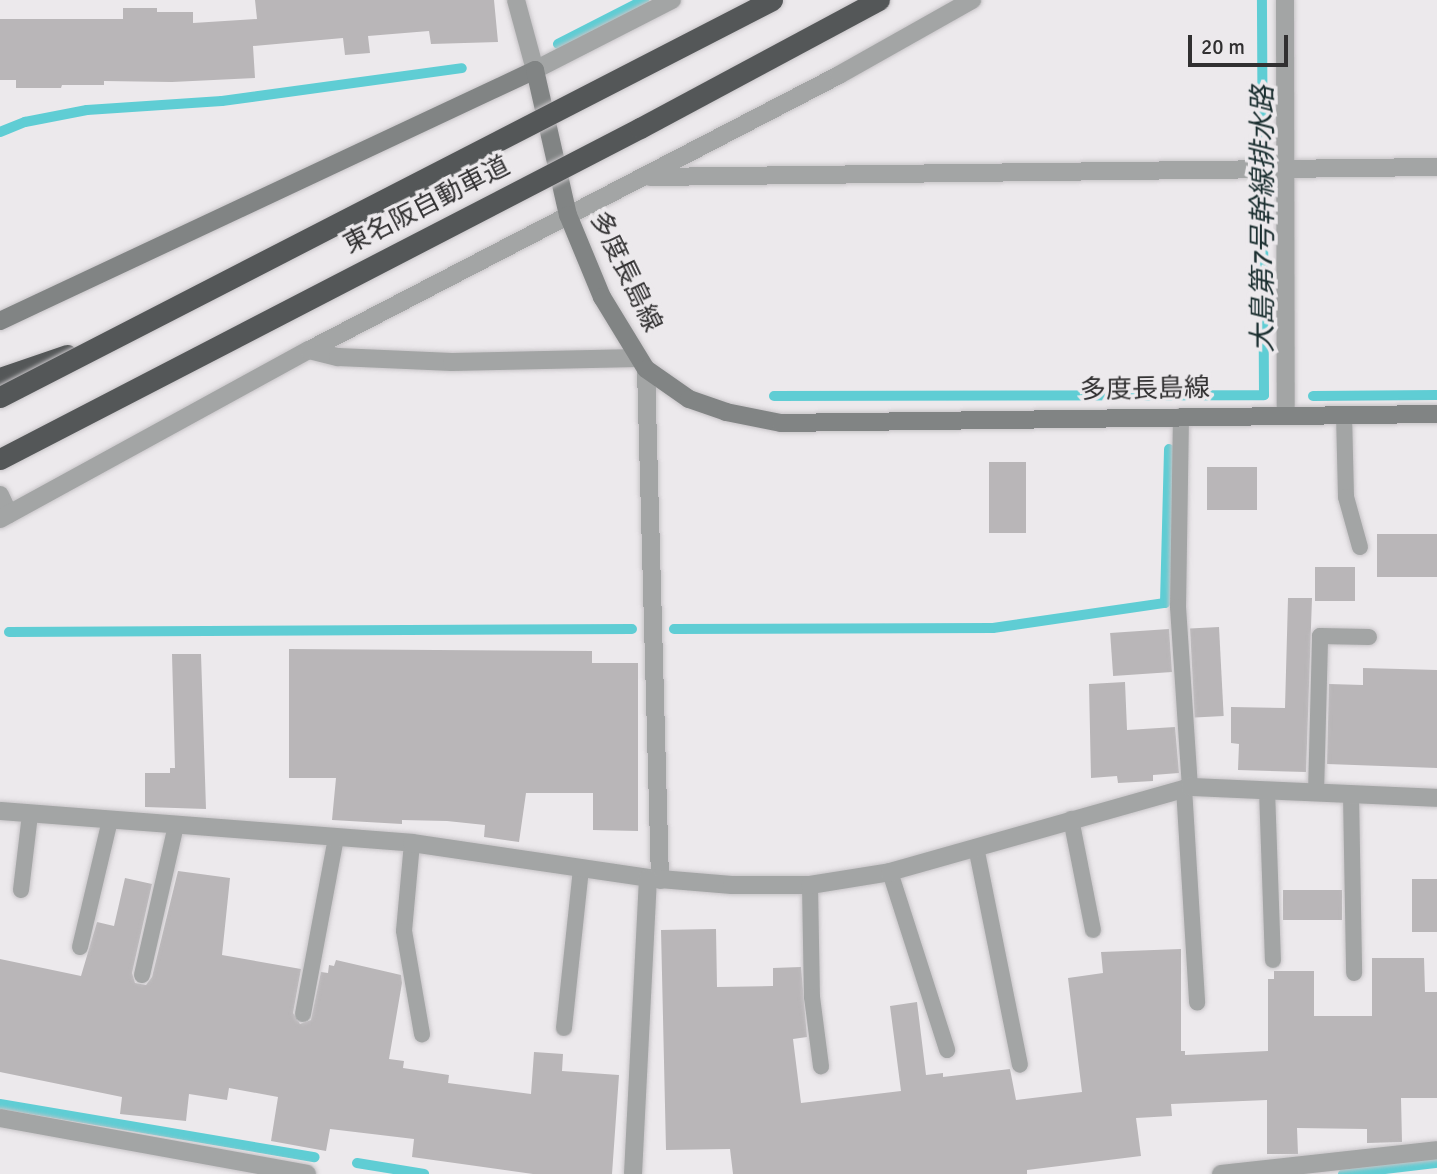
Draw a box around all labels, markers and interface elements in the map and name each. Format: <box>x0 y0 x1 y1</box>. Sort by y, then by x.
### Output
scale bar <box>1192 21 1292 65</box>
text: 20 m <box>1201 34 1245 60</box>
water label: 大島第7号幹線排水路 <box>1246 85 1280 353</box>
street label: 東名阪自動車道 <box>339 151 515 261</box>
street label: 多度長島線 <box>582 207 668 337</box>
street label: 多度長島線 <box>1080 373 1210 407</box>

